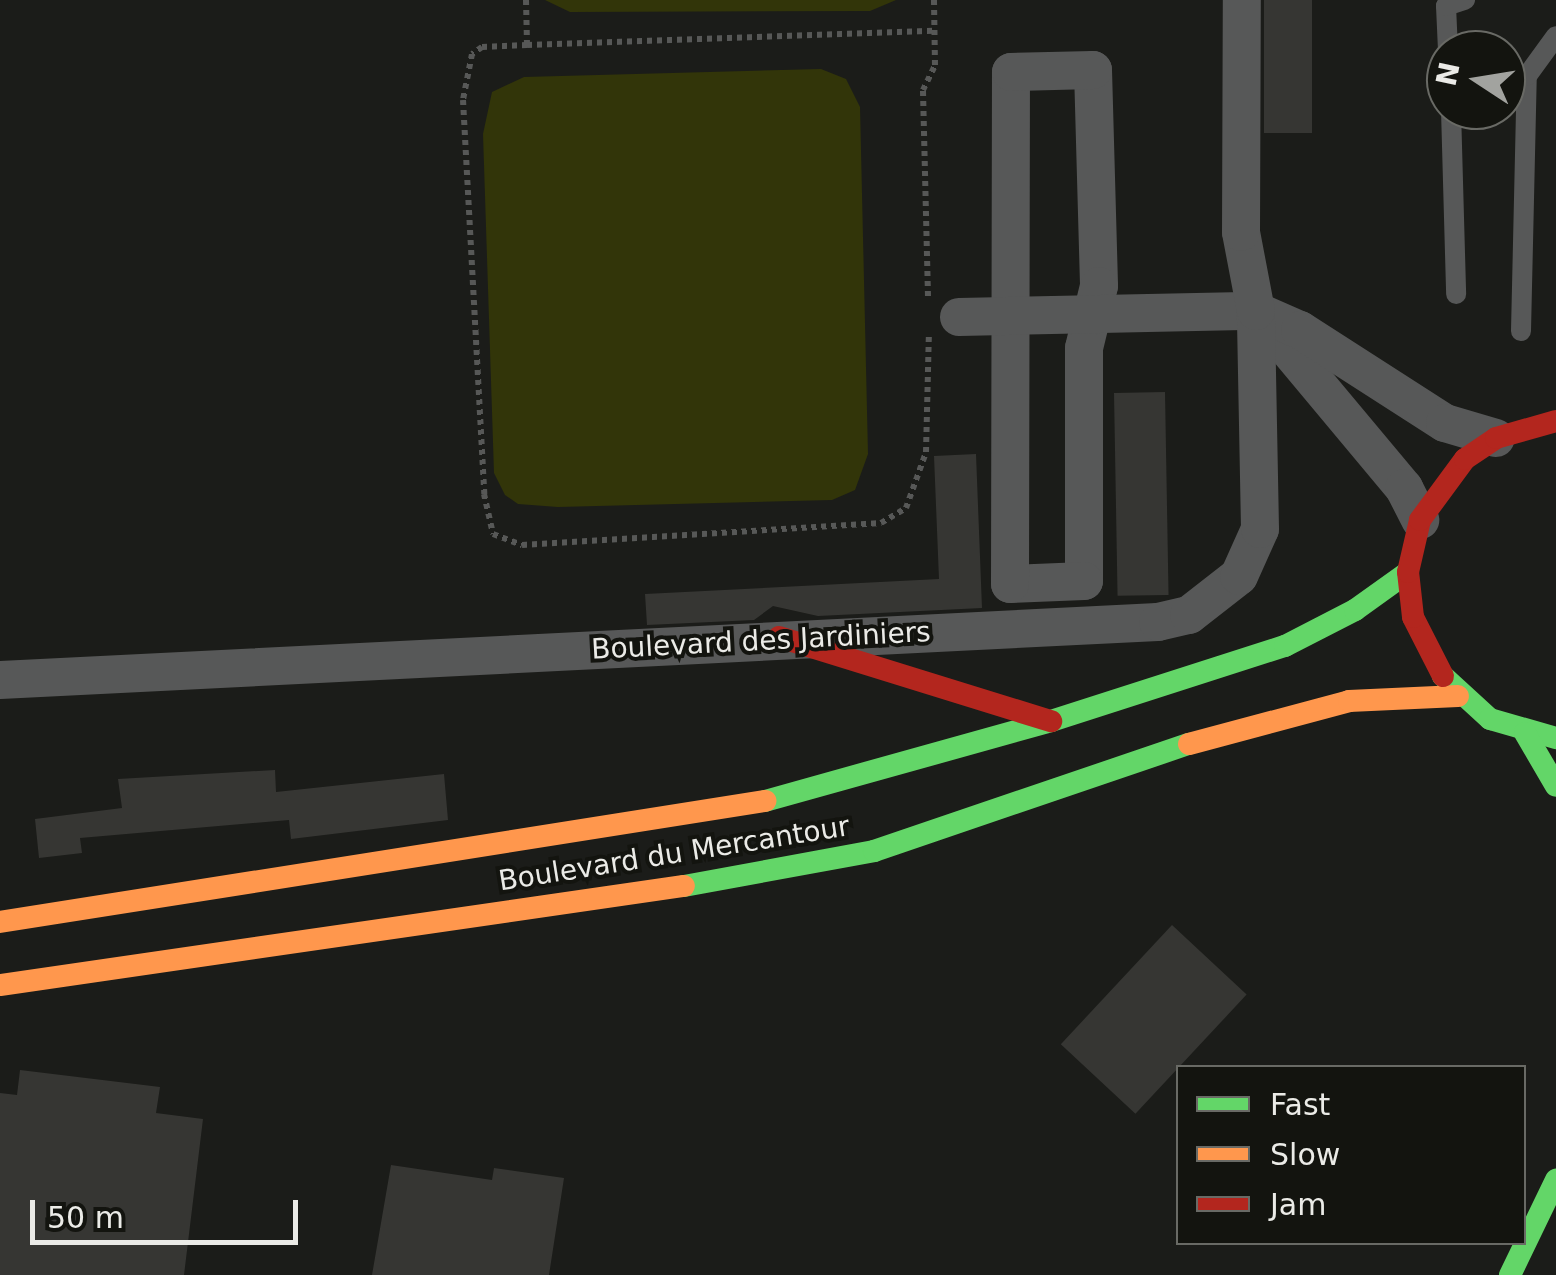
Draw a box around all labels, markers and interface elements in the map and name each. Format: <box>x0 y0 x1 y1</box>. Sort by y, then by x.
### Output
north arrow <box>1426 30 1526 130</box>
text: N <box>1430 59 1467 89</box>
street label: Boulevard des Jardiniers <box>590 615 932 667</box>
street label: Boulevard du Mercantour <box>496 810 852 898</box>
legend <box>1176 1065 1526 1245</box>
text: Fast <box>1270 1087 1330 1122</box>
text: Slow <box>1270 1137 1340 1172</box>
scale bar <box>35 1180 302 1242</box>
text: Jam <box>1270 1187 1326 1222</box>
text: 50 m <box>47 1200 124 1235</box>

